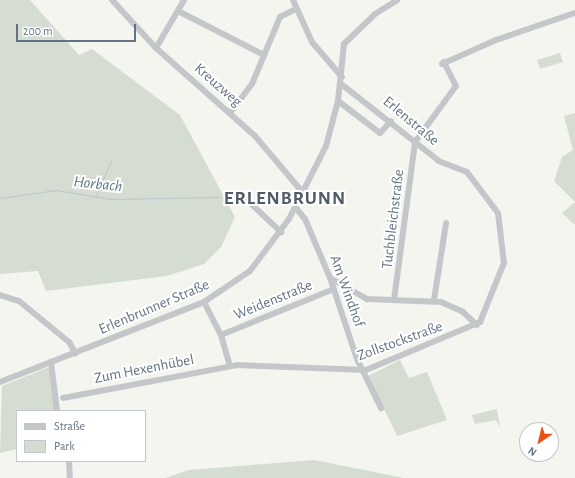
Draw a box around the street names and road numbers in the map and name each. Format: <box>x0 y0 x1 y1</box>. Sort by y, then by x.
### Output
street label: Kreuzweg <box>190 59 246 111</box>
street label: Erlenstraße <box>379 92 443 150</box>
street label: Tuchbleichstraße <box>378 168 408 270</box>
street label: Am Windhof <box>326 253 368 329</box>
street label: Erlenbrunner Straße <box>96 276 212 338</box>
street label: Weidenstraße <box>231 276 315 324</box>
street label: Zollstockstraße <box>355 317 445 365</box>
street label: Zum Hexenhübel <box>93 351 195 387</box>

